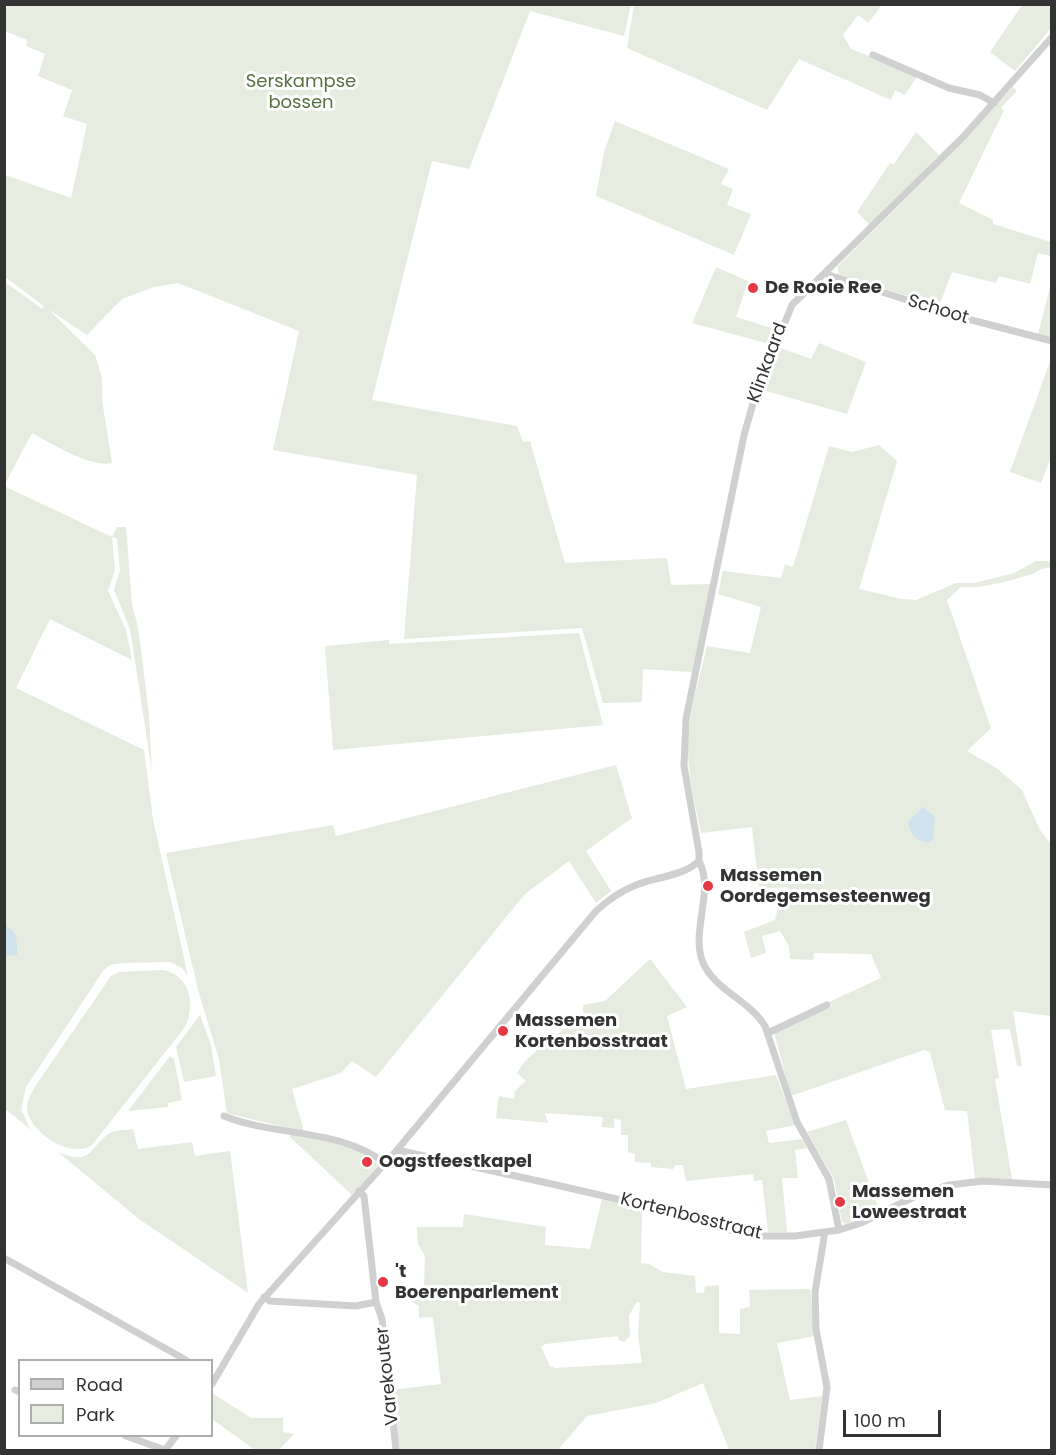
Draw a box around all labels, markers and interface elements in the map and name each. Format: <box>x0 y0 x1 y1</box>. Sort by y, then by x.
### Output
park label: Serskampse bossen <box>246 71 356 113</box>
place label: De Rooie Ree <box>765 277 882 299</box>
marker: De Rooie Ree <box>746 281 760 295</box>
street label: Schoot <box>905 291 971 329</box>
street label: Klinkaard <box>744 320 792 406</box>
place label: Massemen Oordegemsesteenweg <box>720 865 931 908</box>
marker: Massemen Oordegemsesteenweg <box>701 879 715 893</box>
place label: Massemen Kortenbosstraat <box>515 1010 668 1052</box>
marker: Massemen Kortenbosstraat <box>496 1024 510 1038</box>
place label: Oogstfeestkapel <box>379 1151 532 1173</box>
marker: Oogstfeestkapel <box>360 1155 374 1169</box>
place label: Massemen Loweestraat <box>852 1181 967 1224</box>
street label: Kortenbosstraat <box>618 1189 764 1245</box>
marker: Massemen Loweestraat <box>833 1195 847 1209</box>
place label: 't Boerenparlement <box>395 1261 558 1304</box>
marker: 't Boerenparlement <box>376 1275 390 1289</box>
street label: Varekouter <box>372 1326 404 1426</box>
legend <box>18 1359 213 1437</box>
text: Road <box>76 1372 123 1397</box>
scale bar <box>846 1398 944 1436</box>
text: Park <box>76 1402 115 1427</box>
text: 100 m <box>854 1408 906 1433</box>

